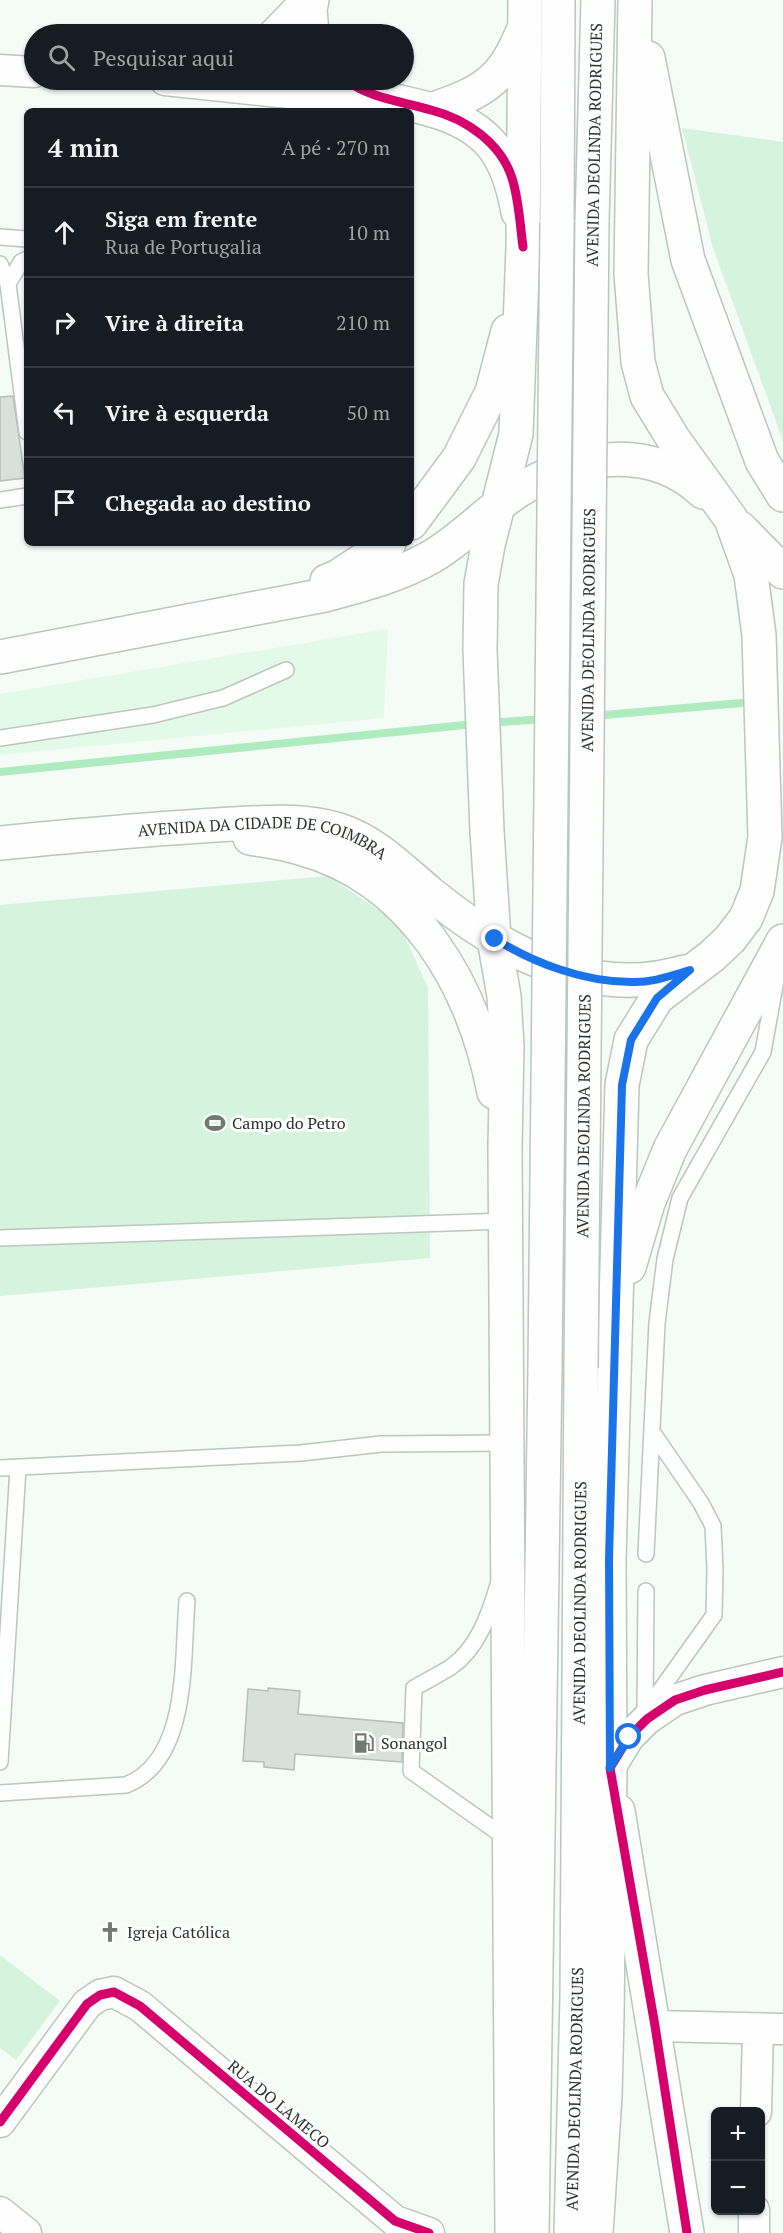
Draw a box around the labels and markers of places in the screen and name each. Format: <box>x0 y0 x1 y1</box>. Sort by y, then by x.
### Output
sports icon: Campo do Petro <box>203 1111 227 1135</box>
place label: Campo do Petro <box>232 1112 346 1134</box>
fuel station icon: Sonangol <box>352 1731 376 1755</box>
place label: Sonangol <box>381 1732 448 1754</box>
church icon: Igreja Católica <box>98 1920 122 1944</box>
place label: Igreja Católica <box>127 1921 230 1943</box>

